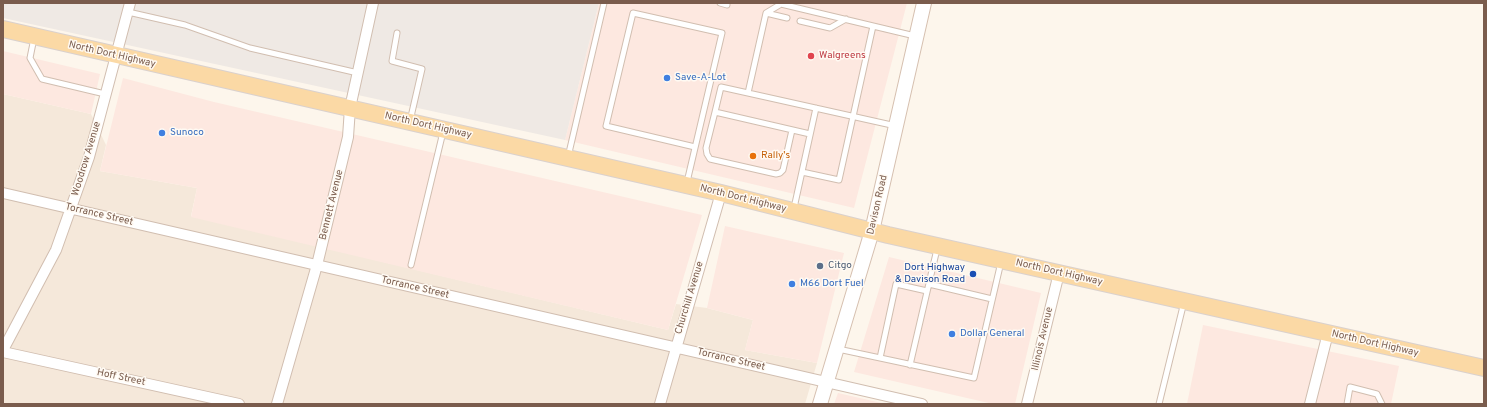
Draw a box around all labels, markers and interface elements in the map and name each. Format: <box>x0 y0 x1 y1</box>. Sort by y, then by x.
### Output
street label: North Dort Highway <box>67 39 157 71</box>
place label: Walgreens <box>819 50 866 62</box>
marker: Walgreens <box>806 51 816 61</box>
place label: Save-A-Lot <box>675 72 726 84</box>
marker: Save-A-Lot <box>662 73 672 83</box>
street label: North Dort Highway <box>383 110 473 142</box>
street label: Woodrow Avenue <box>70 120 104 198</box>
place label: Sunoco <box>170 127 204 139</box>
marker: Sunoco <box>157 128 167 138</box>
place label: Rally's <box>761 150 790 162</box>
marker: Rally's <box>748 151 758 161</box>
street label: Bennett Avenue <box>317 169 347 241</box>
street label: Davison Road <box>865 174 891 236</box>
street label: North Dort Highway <box>698 182 788 216</box>
street label: Torrance Street <box>64 201 134 229</box>
street label: North Dort Highway <box>1014 257 1104 289</box>
street label: Churchill Avenue <box>673 260 707 336</box>
place label: Citgo <box>828 260 852 272</box>
marker: Citgo <box>815 261 825 271</box>
place label: Dort Highway & Davison Road <box>895 262 965 286</box>
marker: Dort Highway & Davison Road <box>968 269 978 279</box>
street label: Torrance Street <box>380 274 450 302</box>
place label: M66 Dort Fuel <box>800 278 864 290</box>
marker: M66 Dort Fuel <box>787 279 797 289</box>
street label: Illinois Avenue <box>1030 306 1056 372</box>
place label: Dollar General <box>960 328 1024 340</box>
street label: North Dort Highway <box>1330 328 1420 360</box>
marker: Dollar General <box>947 329 957 339</box>
street label: Torrance Street <box>696 346 766 374</box>
street label: Hoff Street <box>96 367 146 389</box>

